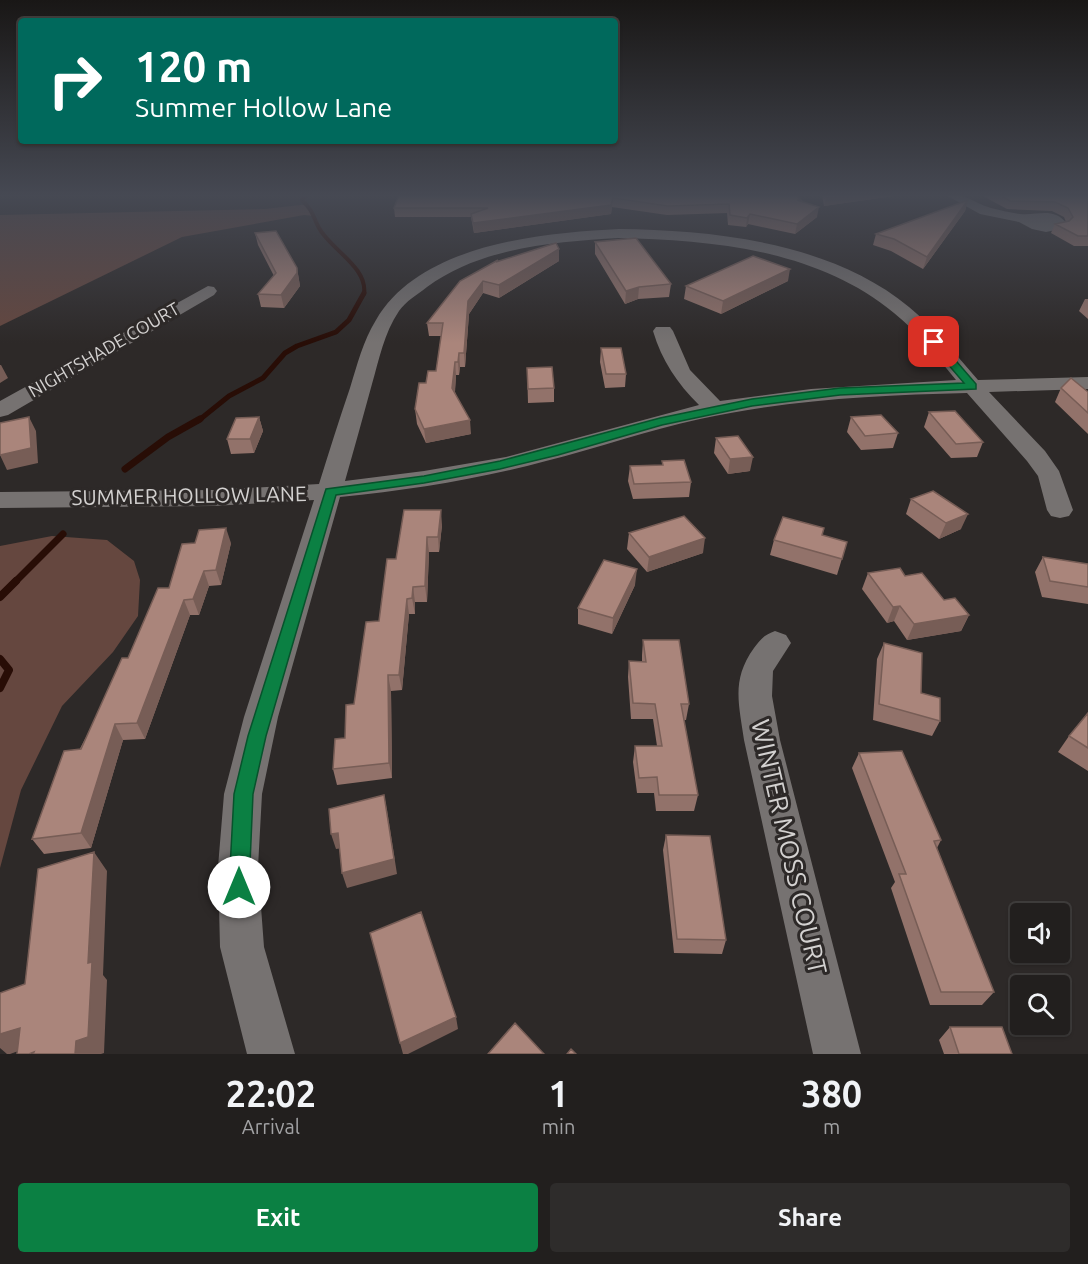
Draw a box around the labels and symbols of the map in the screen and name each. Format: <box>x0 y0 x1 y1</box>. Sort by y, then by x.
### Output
street label: NIGHTSHADE COURT <box>25 298 182 401</box>
pin <box>908 316 959 367</box>
street label: SUMMER HOLLOW LANE <box>71 481 307 509</box>
street label: WINTER MOSS COURT <box>746 717 833 977</box>
position arrow <box>207 855 271 919</box>

